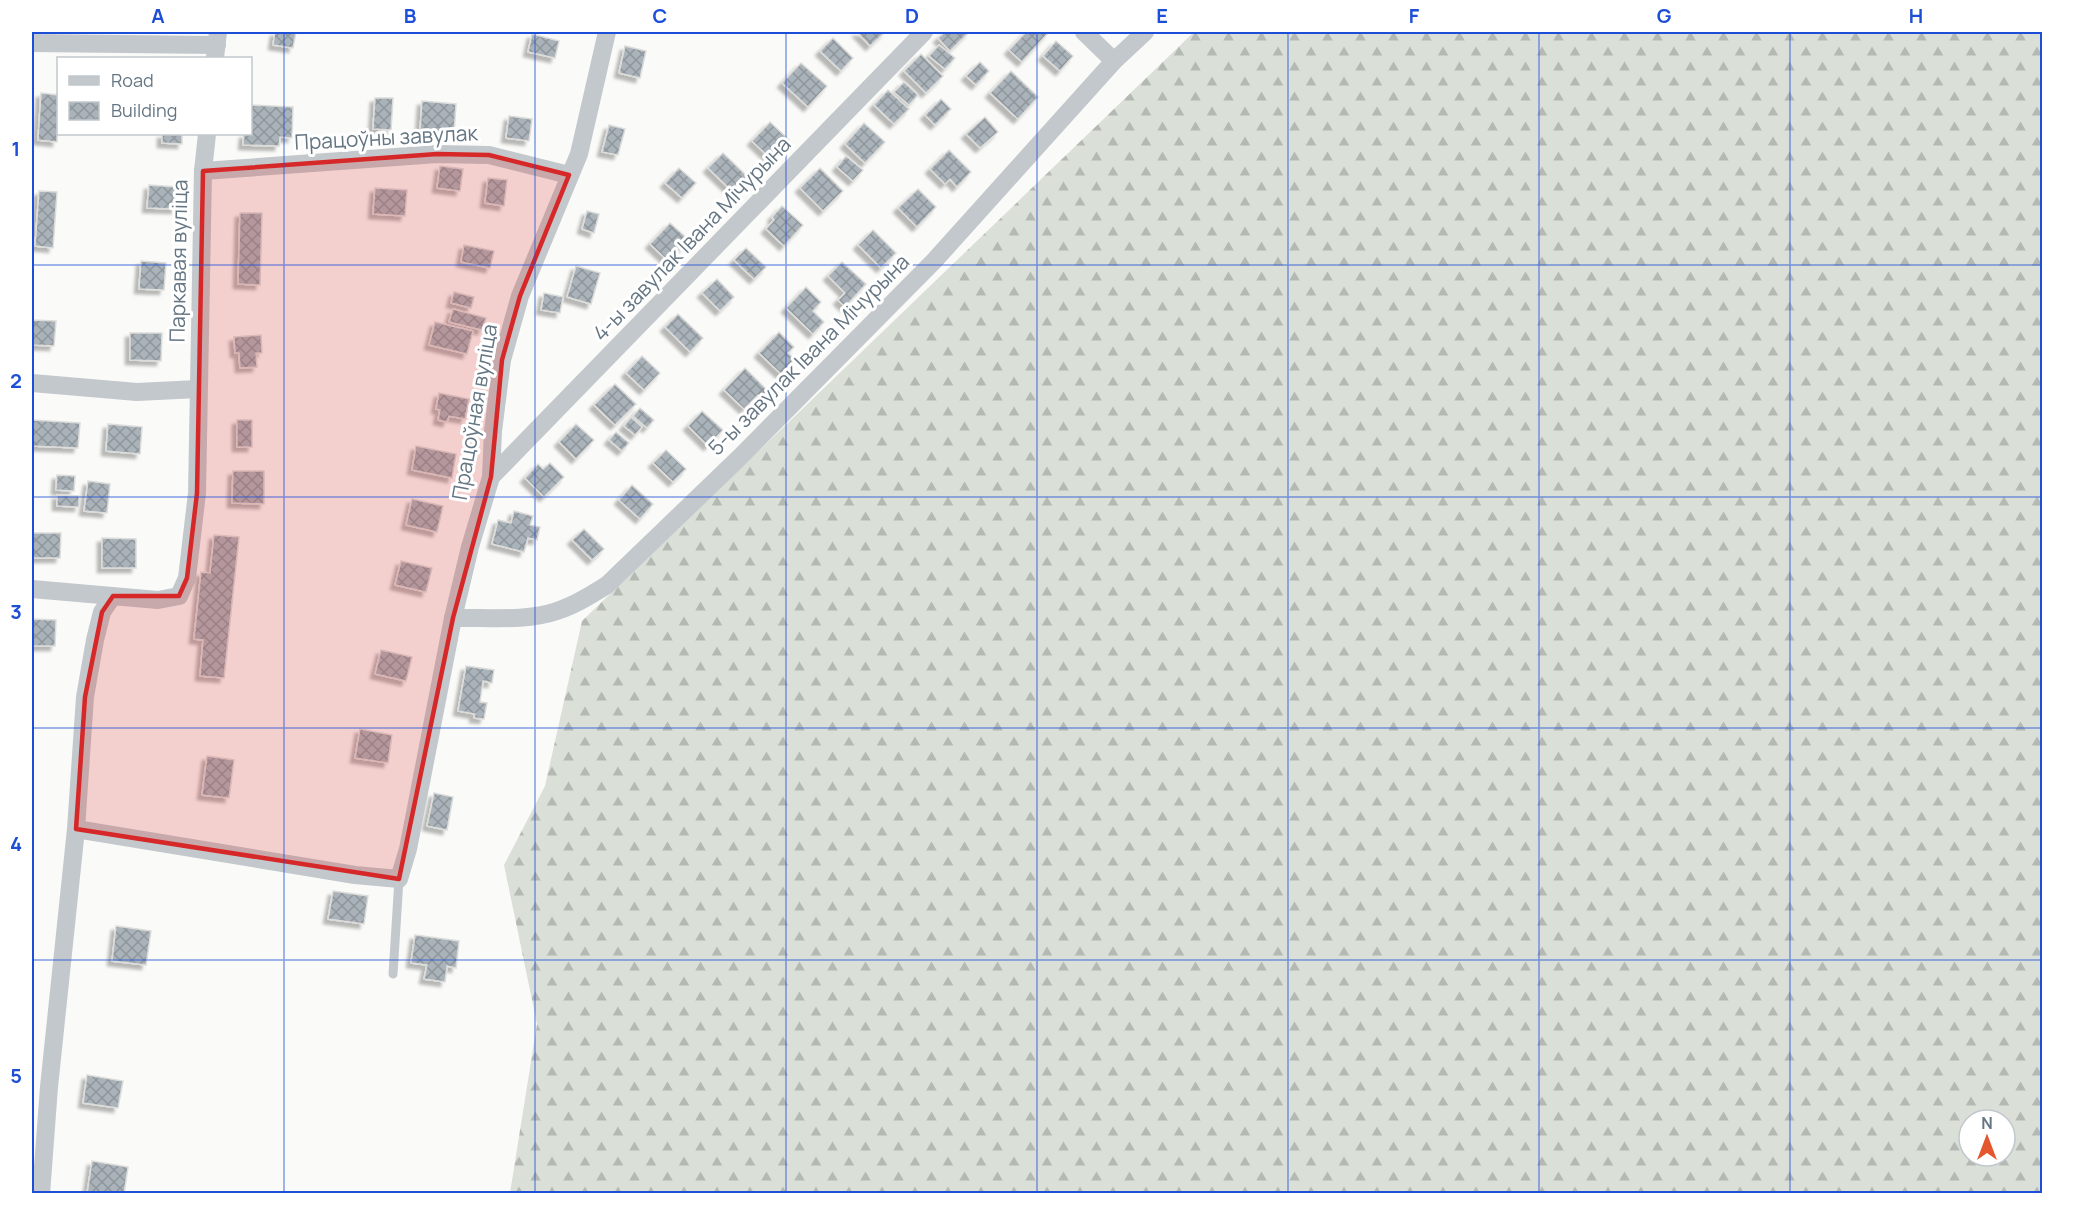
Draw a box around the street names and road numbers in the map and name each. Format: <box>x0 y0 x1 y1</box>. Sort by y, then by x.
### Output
street label: Працоўны завулак <box>293 118 479 156</box>
street label: 4-ы завулак Івана Мічурына <box>586 130 796 346</box>
street label: Паркавая вуліца <box>163 179 193 343</box>
street label: 5-ы завулак Івана Мічурына <box>702 248 915 461</box>
street label: Працоўная вуліца <box>445 322 503 502</box>

